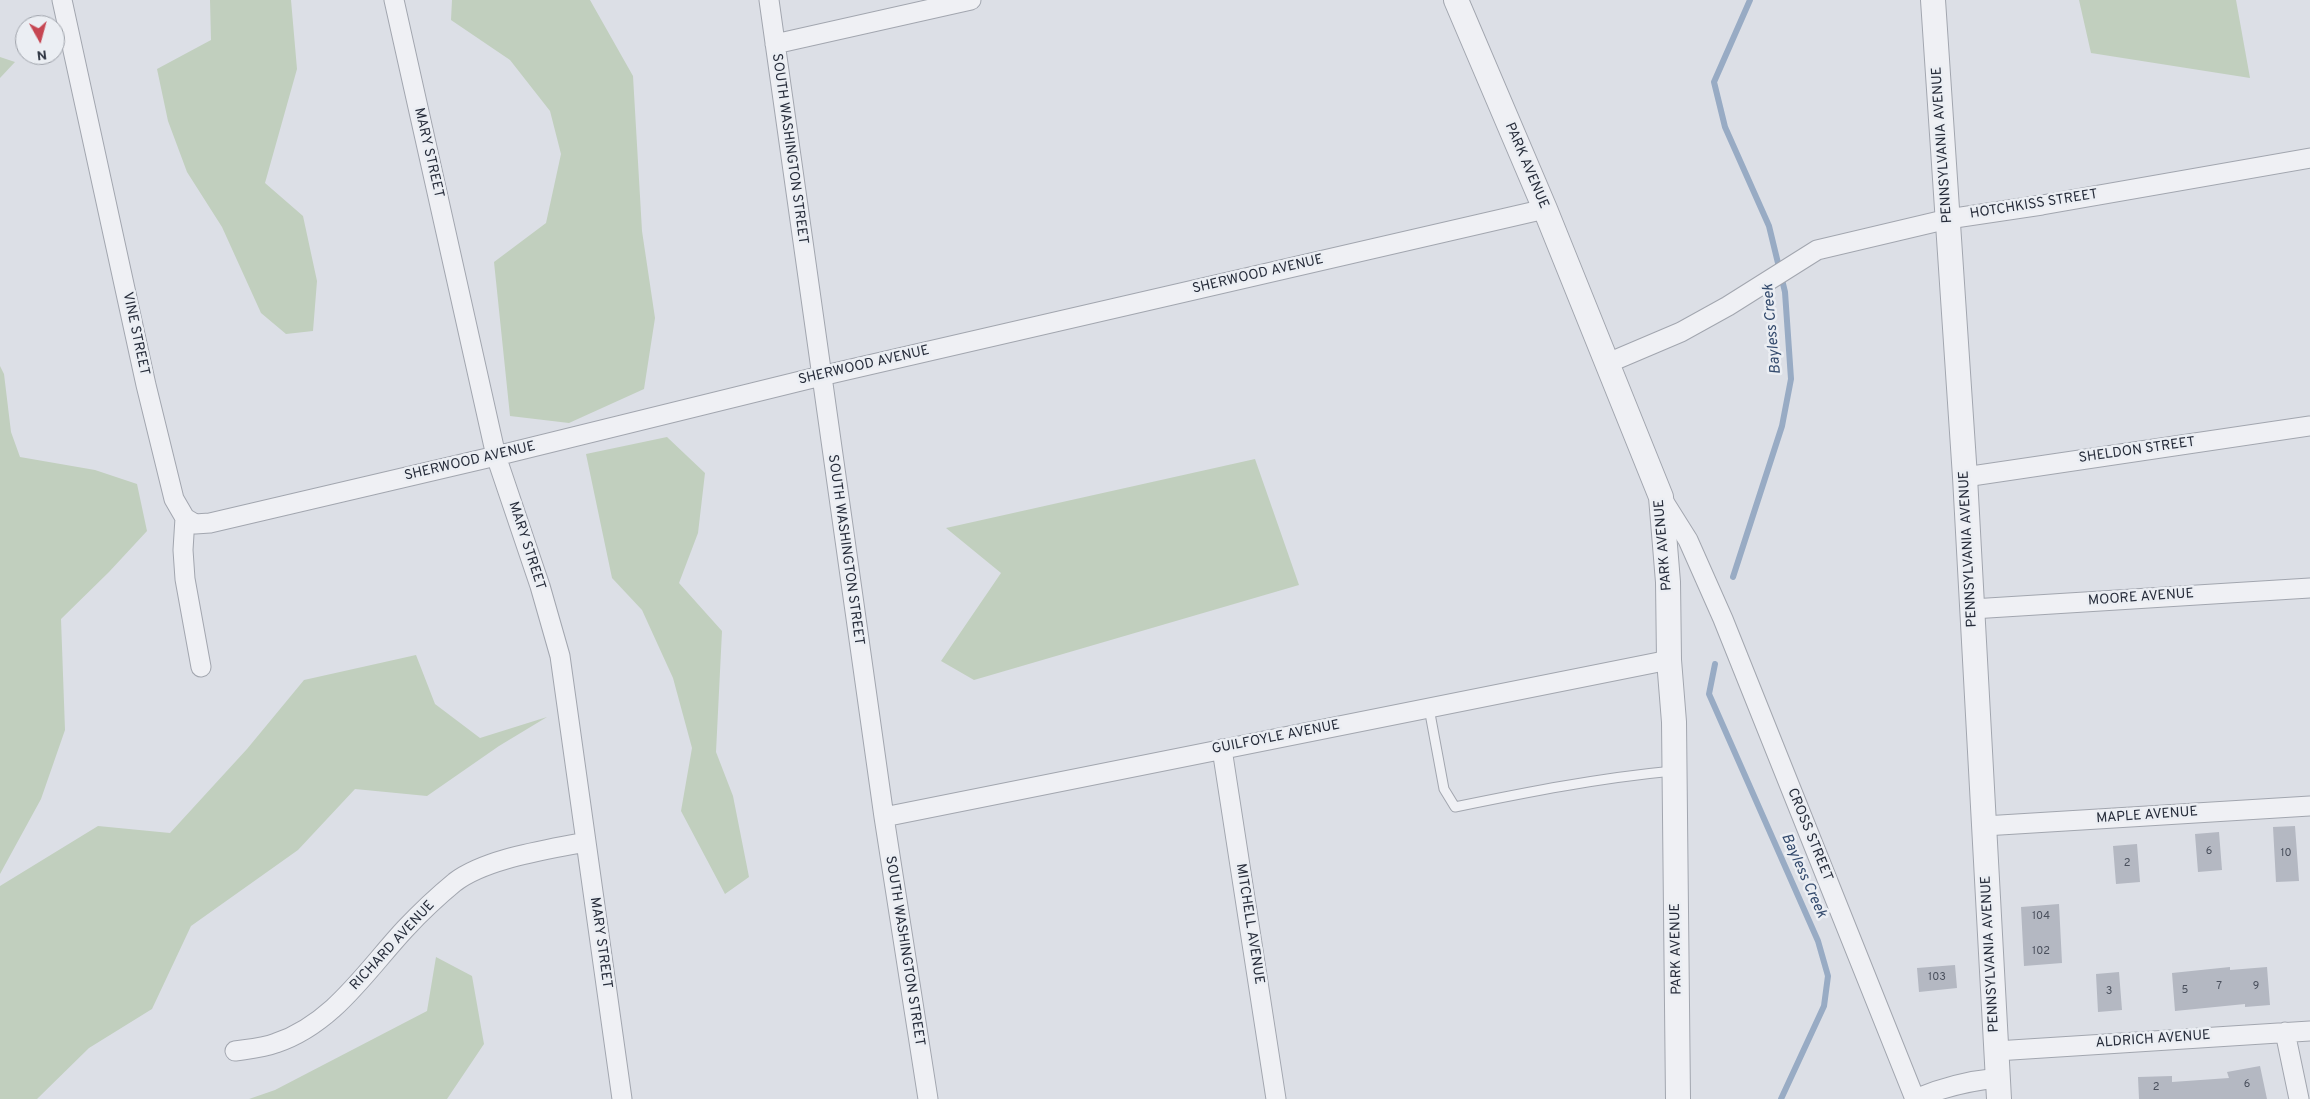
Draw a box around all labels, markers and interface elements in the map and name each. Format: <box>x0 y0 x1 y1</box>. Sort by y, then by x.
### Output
north arrow <box>15 15 65 65</box>
text: N <box>36 45 48 63</box>
street label: SOUTH WASHINGTON STREET <box>767 53 811 245</box>
street label: PENNSYLVANIA AVENUE <box>1929 66 1957 224</box>
street label: MARY STREET <box>409 106 447 200</box>
street label: PARK AVENUE <box>1500 120 1552 212</box>
street label: HOTCHKISS STREET <box>1969 187 2099 223</box>
street label: SHERWOOD AVENUE <box>1191 252 1325 298</box>
water label: Bayless Creek <box>1760 283 1786 375</box>
street label: VINE STREET <box>118 291 152 377</box>
street label: SHERWOOD AVENUE <box>797 343 931 389</box>
street label: SHELDON STREET <box>2078 435 2196 467</box>
street label: SHERWOOD AVENUE <box>403 439 537 485</box>
street label: SOUTH WASHINGTON STREET <box>823 454 867 646</box>
street label: PENNSYLVANIA AVENUE <box>1957 470 1981 628</box>
street label: PARK AVENUE <box>1652 499 1676 591</box>
street label: MARY STREET <box>504 500 548 592</box>
street label: MOORE AVENUE <box>2088 586 2194 610</box>
street label: GUILFOYLE AVENUE <box>1211 717 1341 759</box>
street label: CROSS STREET <box>1783 786 1835 884</box>
street label: MAPLE AVENUE <box>2096 804 2198 828</box>
water label: Bayless Creek <box>1776 831 1830 921</box>
house number: 6 <box>2206 845 2212 859</box>
house number: 10 <box>2280 847 2292 861</box>
street label: SOUTH WASHINGTON STREET <box>881 855 927 1047</box>
house number: 2 <box>2124 857 2130 871</box>
street label: MITCHELL AVENUE <box>1231 862 1267 986</box>
street label: PENNSYLVANIA AVENUE <box>1979 875 2003 1033</box>
street label: MARY STREET <box>585 896 615 990</box>
street label: RICHARD AVENUE <box>347 898 439 994</box>
street label: PARK AVENUE <box>1668 903 1686 995</box>
house number: 104 <box>2032 910 2050 924</box>
house number: 102 <box>2032 945 2050 959</box>
house number: 103 <box>1928 971 1946 985</box>
house number: 7 <box>2216 980 2222 994</box>
house number: 9 <box>2253 980 2259 994</box>
house number: 5 <box>2182 984 2188 998</box>
house number: 3 <box>2106 985 2112 999</box>
street label: ALDRICH AVENUE <box>2095 1028 2211 1052</box>
house number: 6 <box>2244 1078 2250 1092</box>
house number: 2 <box>2153 1081 2159 1095</box>

